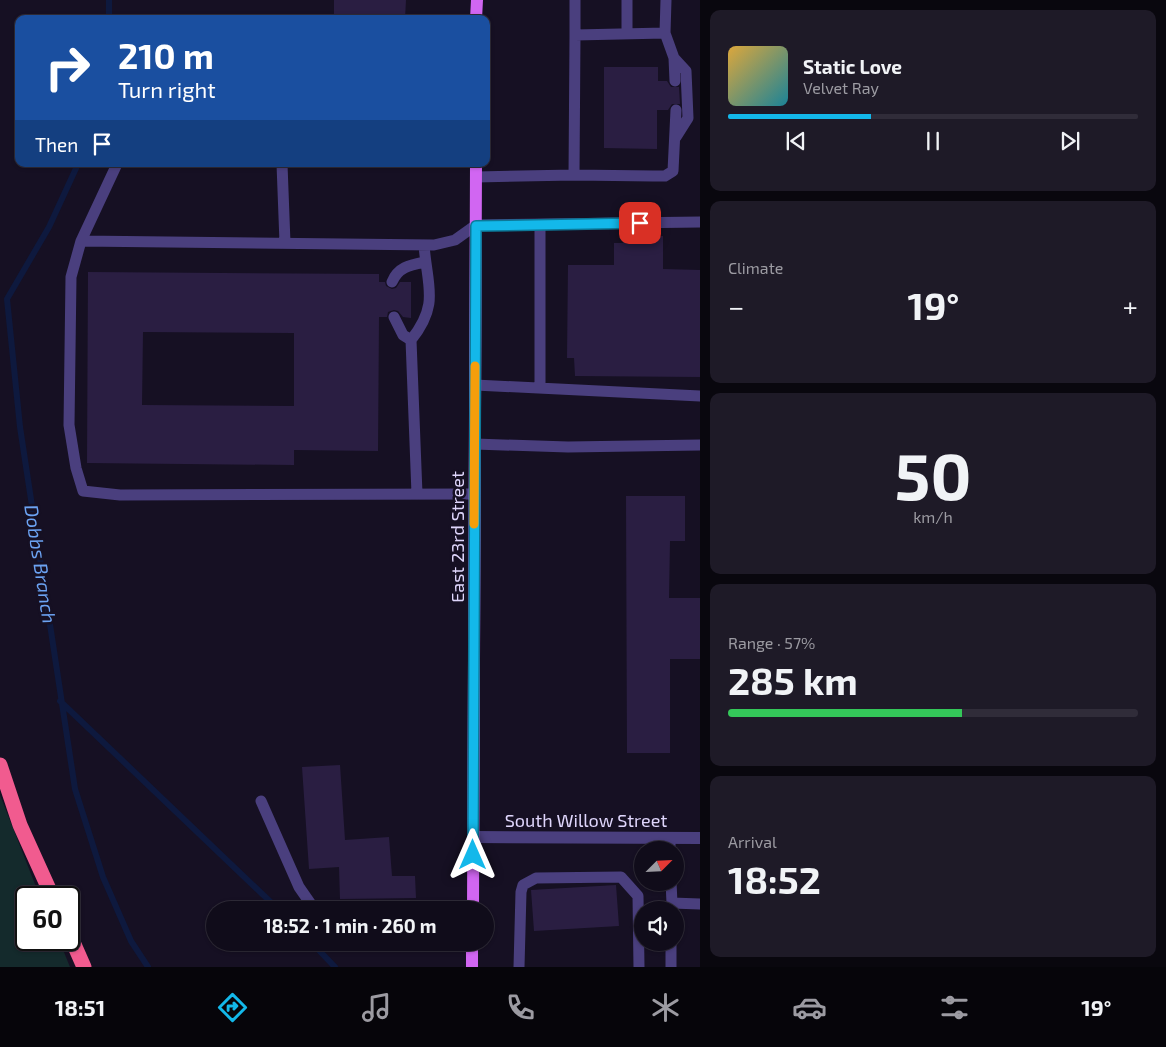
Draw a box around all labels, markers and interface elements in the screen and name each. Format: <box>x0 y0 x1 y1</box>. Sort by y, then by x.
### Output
text: 210 m <box>118 34 214 76</box>
icon: right <box>35 35 100 100</box>
text: Static Love <box>803 55 902 78</box>
text: Turn right <box>118 76 216 102</box>
text: Velvet Ray <box>803 78 879 97</box>
icon: previous <box>782 127 810 155</box>
icon: pause <box>919 127 947 155</box>
icon: next <box>1056 127 1084 155</box>
icon: arrive <box>88 130 116 158</box>
text: Then <box>35 133 78 156</box>
pin <box>619 202 661 244</box>
icon: arrive <box>626 209 654 237</box>
text: Climate <box>728 258 783 277</box>
text: 19° <box>908 282 959 328</box>
text: − <box>728 289 744 323</box>
text: + <box>1123 289 1138 323</box>
text: 50 <box>895 435 971 513</box>
street label: East 23rd Street <box>446 471 468 603</box>
water label: Dobbs Branch <box>20 503 62 625</box>
text: km/h <box>913 507 953 526</box>
text: Range · 57% <box>728 633 815 652</box>
text: 285 km <box>728 657 858 703</box>
street label: South Willow Street <box>505 809 667 831</box>
position arrow <box>446 828 498 880</box>
text: Arrival <box>728 832 777 851</box>
north arrow <box>634 841 684 891</box>
map controls <box>634 841 684 951</box>
text: 18:52 <box>728 856 821 902</box>
speed limit sign: 60 <box>15 886 80 951</box>
button: sound <box>634 901 684 951</box>
text: 18:52 · 1 min · 260 m <box>263 914 437 937</box>
icon: directions <box>215 990 250 1025</box>
icon: music <box>359 990 394 1025</box>
icon: phone <box>503 990 538 1025</box>
icon: climate <box>648 990 683 1025</box>
icon: car <box>792 990 827 1025</box>
icon: filters <box>937 990 972 1025</box>
text: 18:51 <box>55 994 105 1020</box>
text: 19° <box>1081 994 1111 1020</box>

